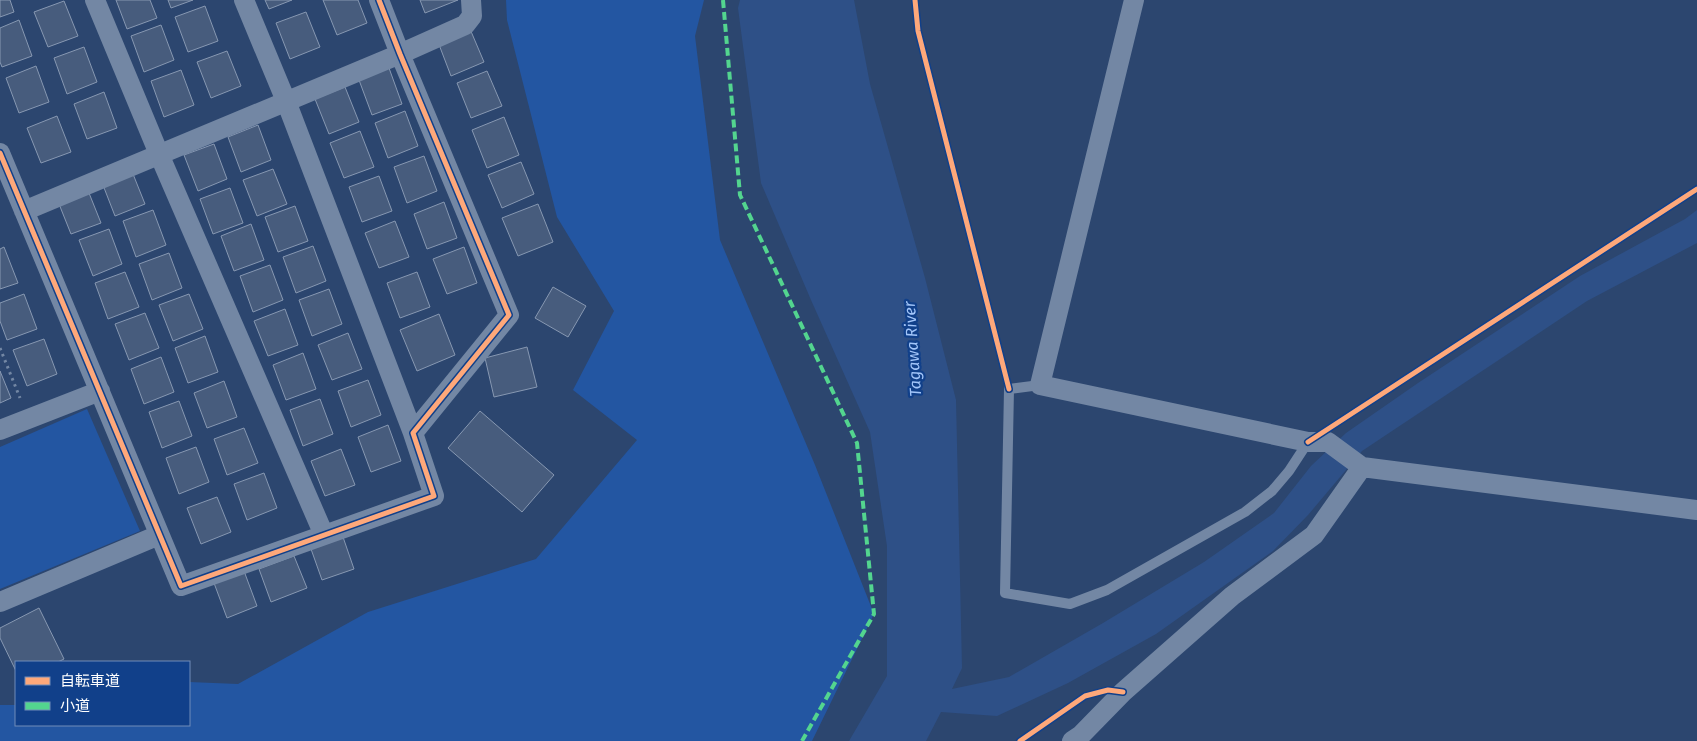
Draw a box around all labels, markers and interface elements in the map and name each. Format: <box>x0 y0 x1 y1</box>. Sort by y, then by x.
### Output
water label: Tagawa River <box>900 300 925 397</box>
legend <box>15 661 190 726</box>
text: 自転車道 <box>60 672 120 690</box>
text: 小道 <box>60 697 90 715</box>

